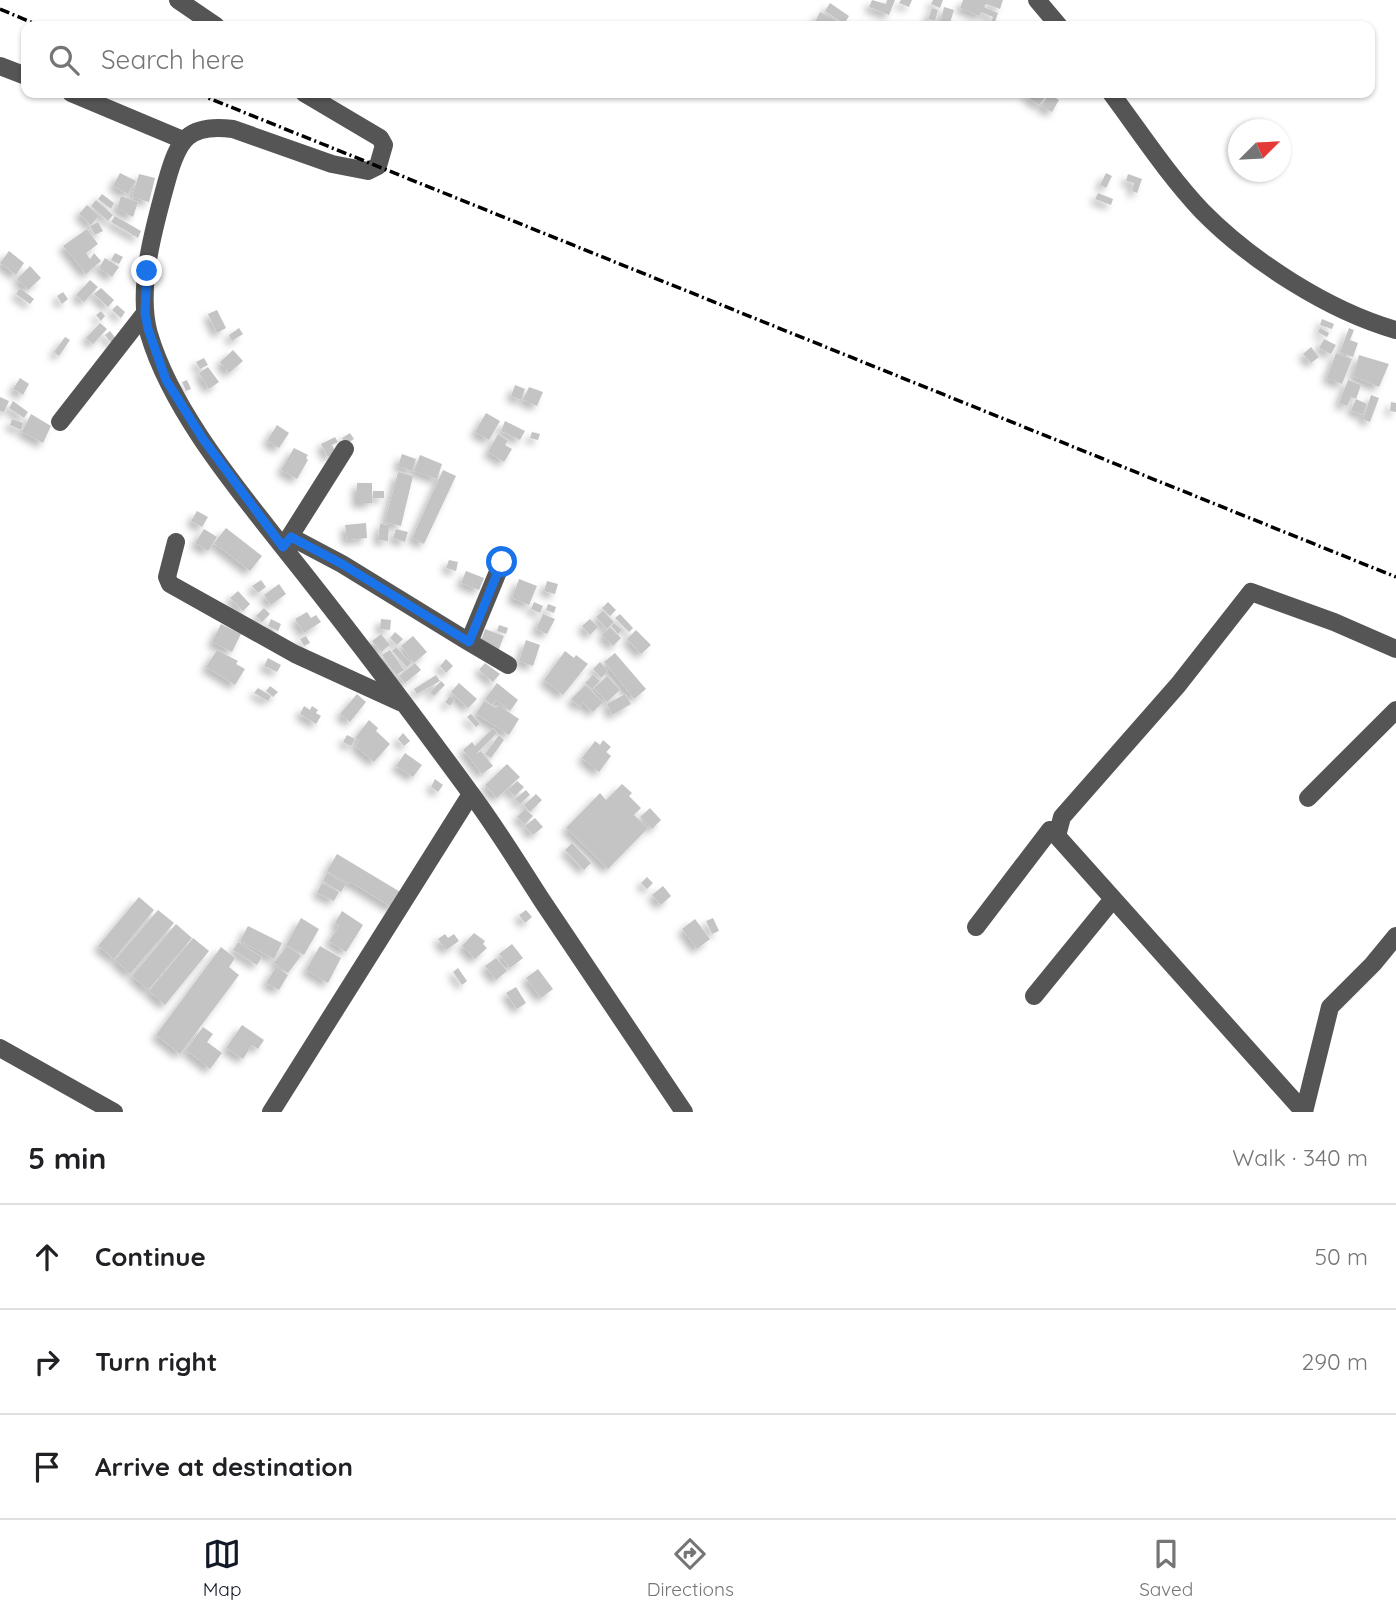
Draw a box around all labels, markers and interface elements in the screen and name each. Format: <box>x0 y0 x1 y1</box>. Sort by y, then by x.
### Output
search box <box>21 21 1375 98</box>
icon: search <box>45 41 83 79</box>
text: Search here <box>101 43 245 76</box>
north arrow <box>1228 119 1291 182</box>
route end <box>131 255 162 286</box>
route start <box>486 546 517 577</box>
text: 5 min <box>28 1139 106 1177</box>
text: Walk · 340 m <box>1232 1143 1368 1172</box>
icon: ahead <box>28 1238 66 1276</box>
text: Continue <box>95 1240 206 1273</box>
text: 50 m <box>1315 1242 1368 1271</box>
icon: right <box>28 1343 66 1381</box>
text: Turn right <box>95 1345 217 1378</box>
text: 290 m <box>1301 1347 1368 1376</box>
icon: arrive <box>28 1448 66 1486</box>
text: Arrive at destination <box>95 1450 353 1483</box>
tab: Map <box>203 1535 241 1601</box>
tab: Directions <box>647 1535 734 1601</box>
tab: Saved <box>1139 1535 1193 1601</box>

